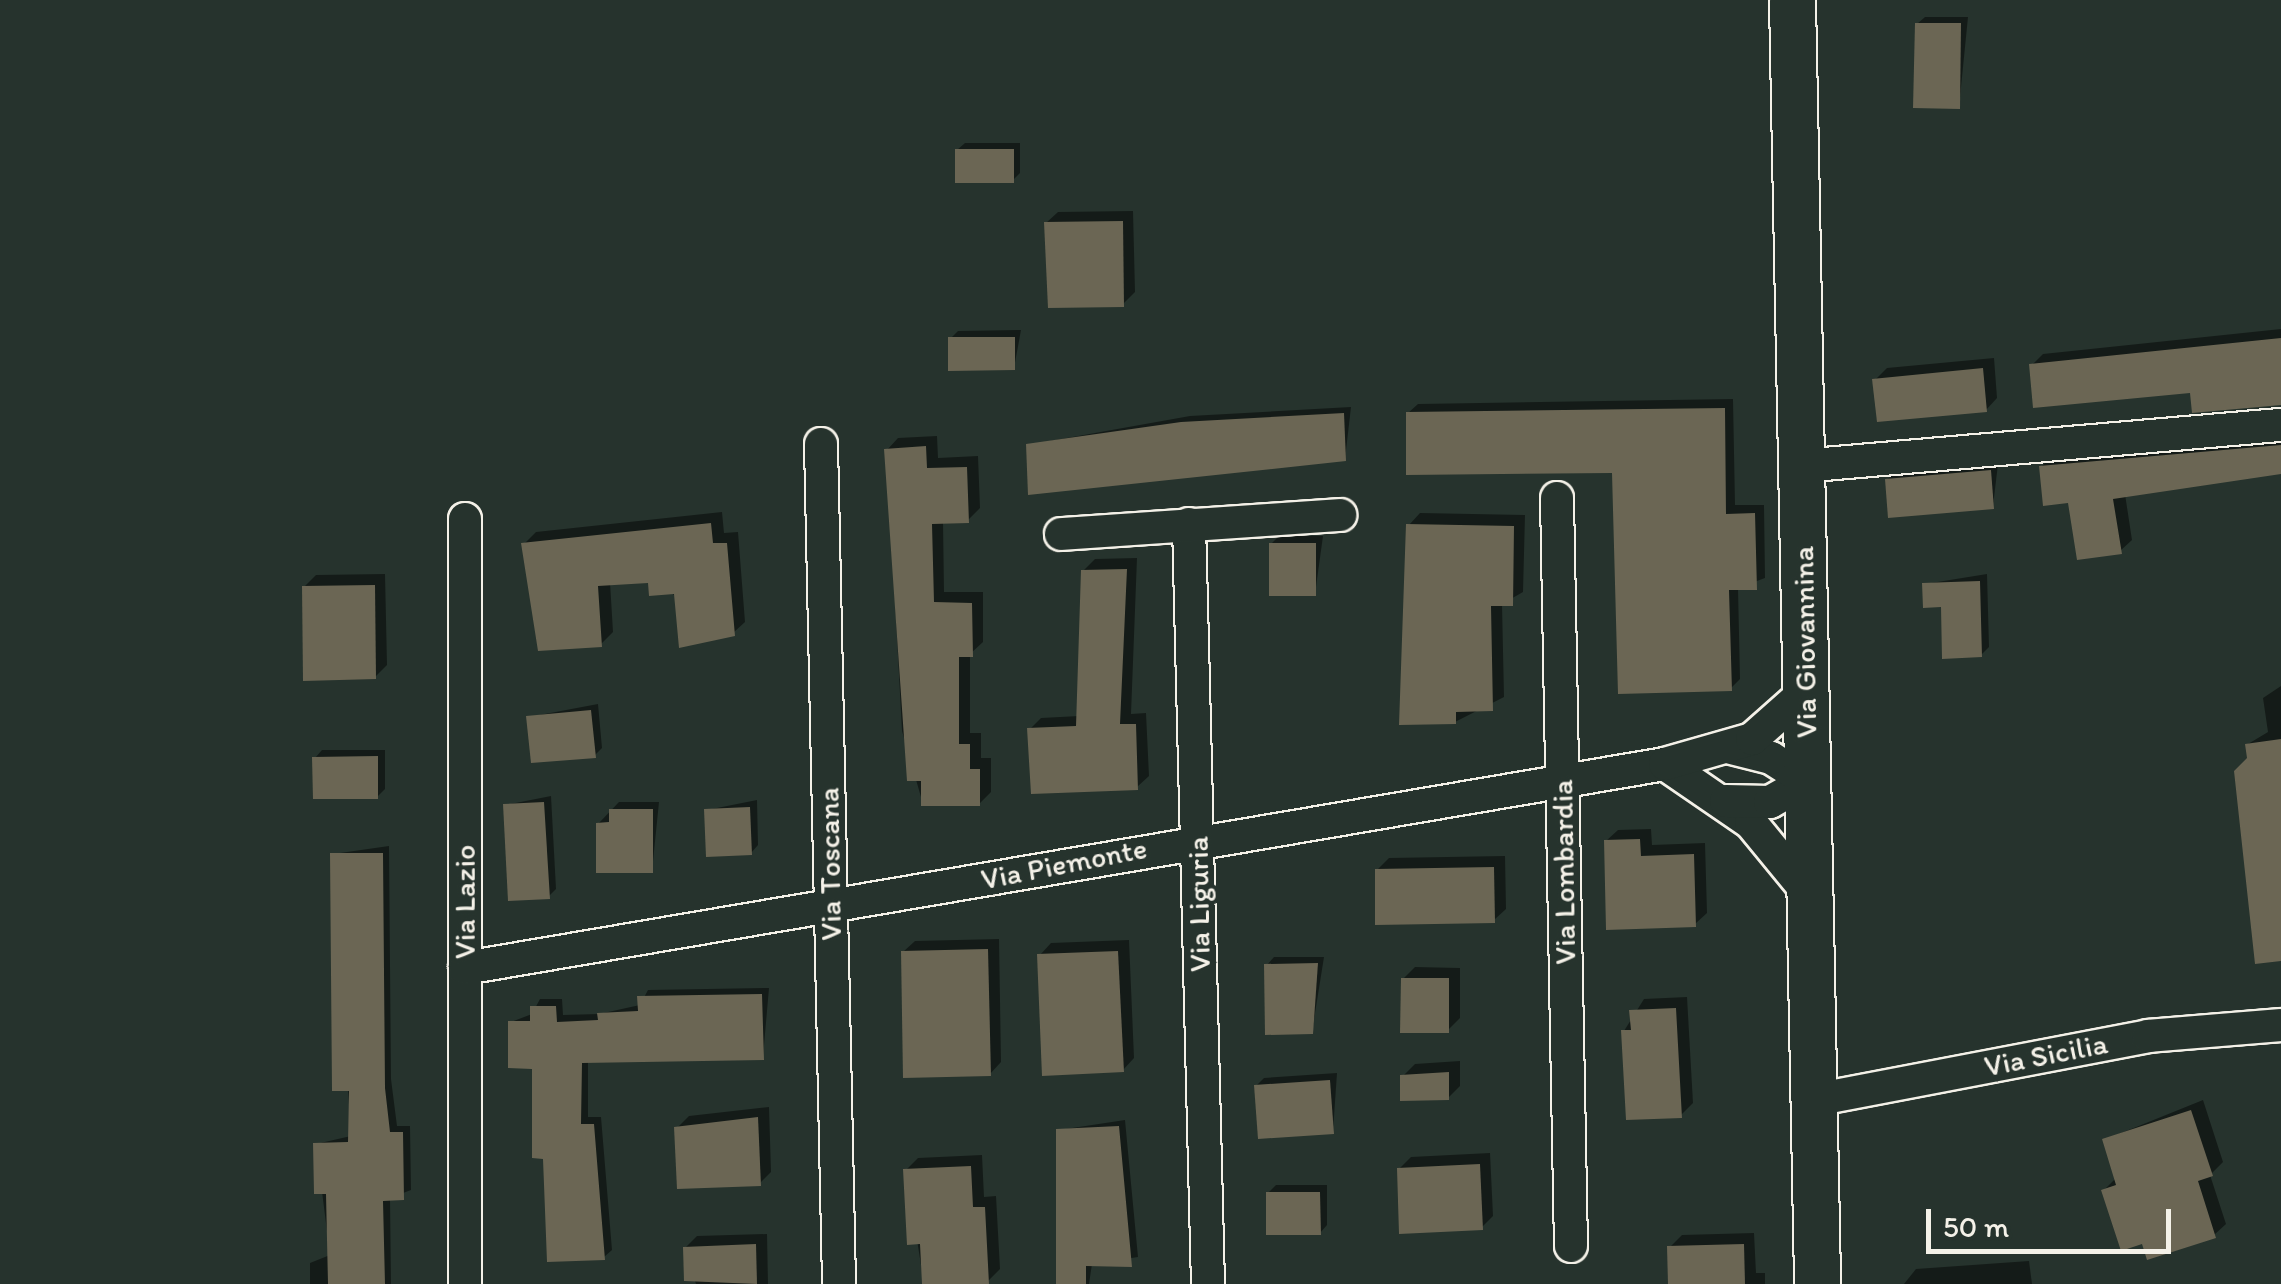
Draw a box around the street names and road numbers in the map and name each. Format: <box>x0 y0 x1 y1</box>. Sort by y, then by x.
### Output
street label: Via Giovannina <box>1785 546 1825 738</box>
street label: Via Lombardia <box>1544 779 1584 965</box>
street label: Via Toscana <box>811 788 849 940</box>
street label: Via Piemonte <box>978 830 1150 898</box>
street label: Via Liguria <box>1180 836 1218 972</box>
street label: Via Lazio <box>447 845 483 959</box>
street label: Via Sicilia <box>1981 1025 2111 1085</box>

